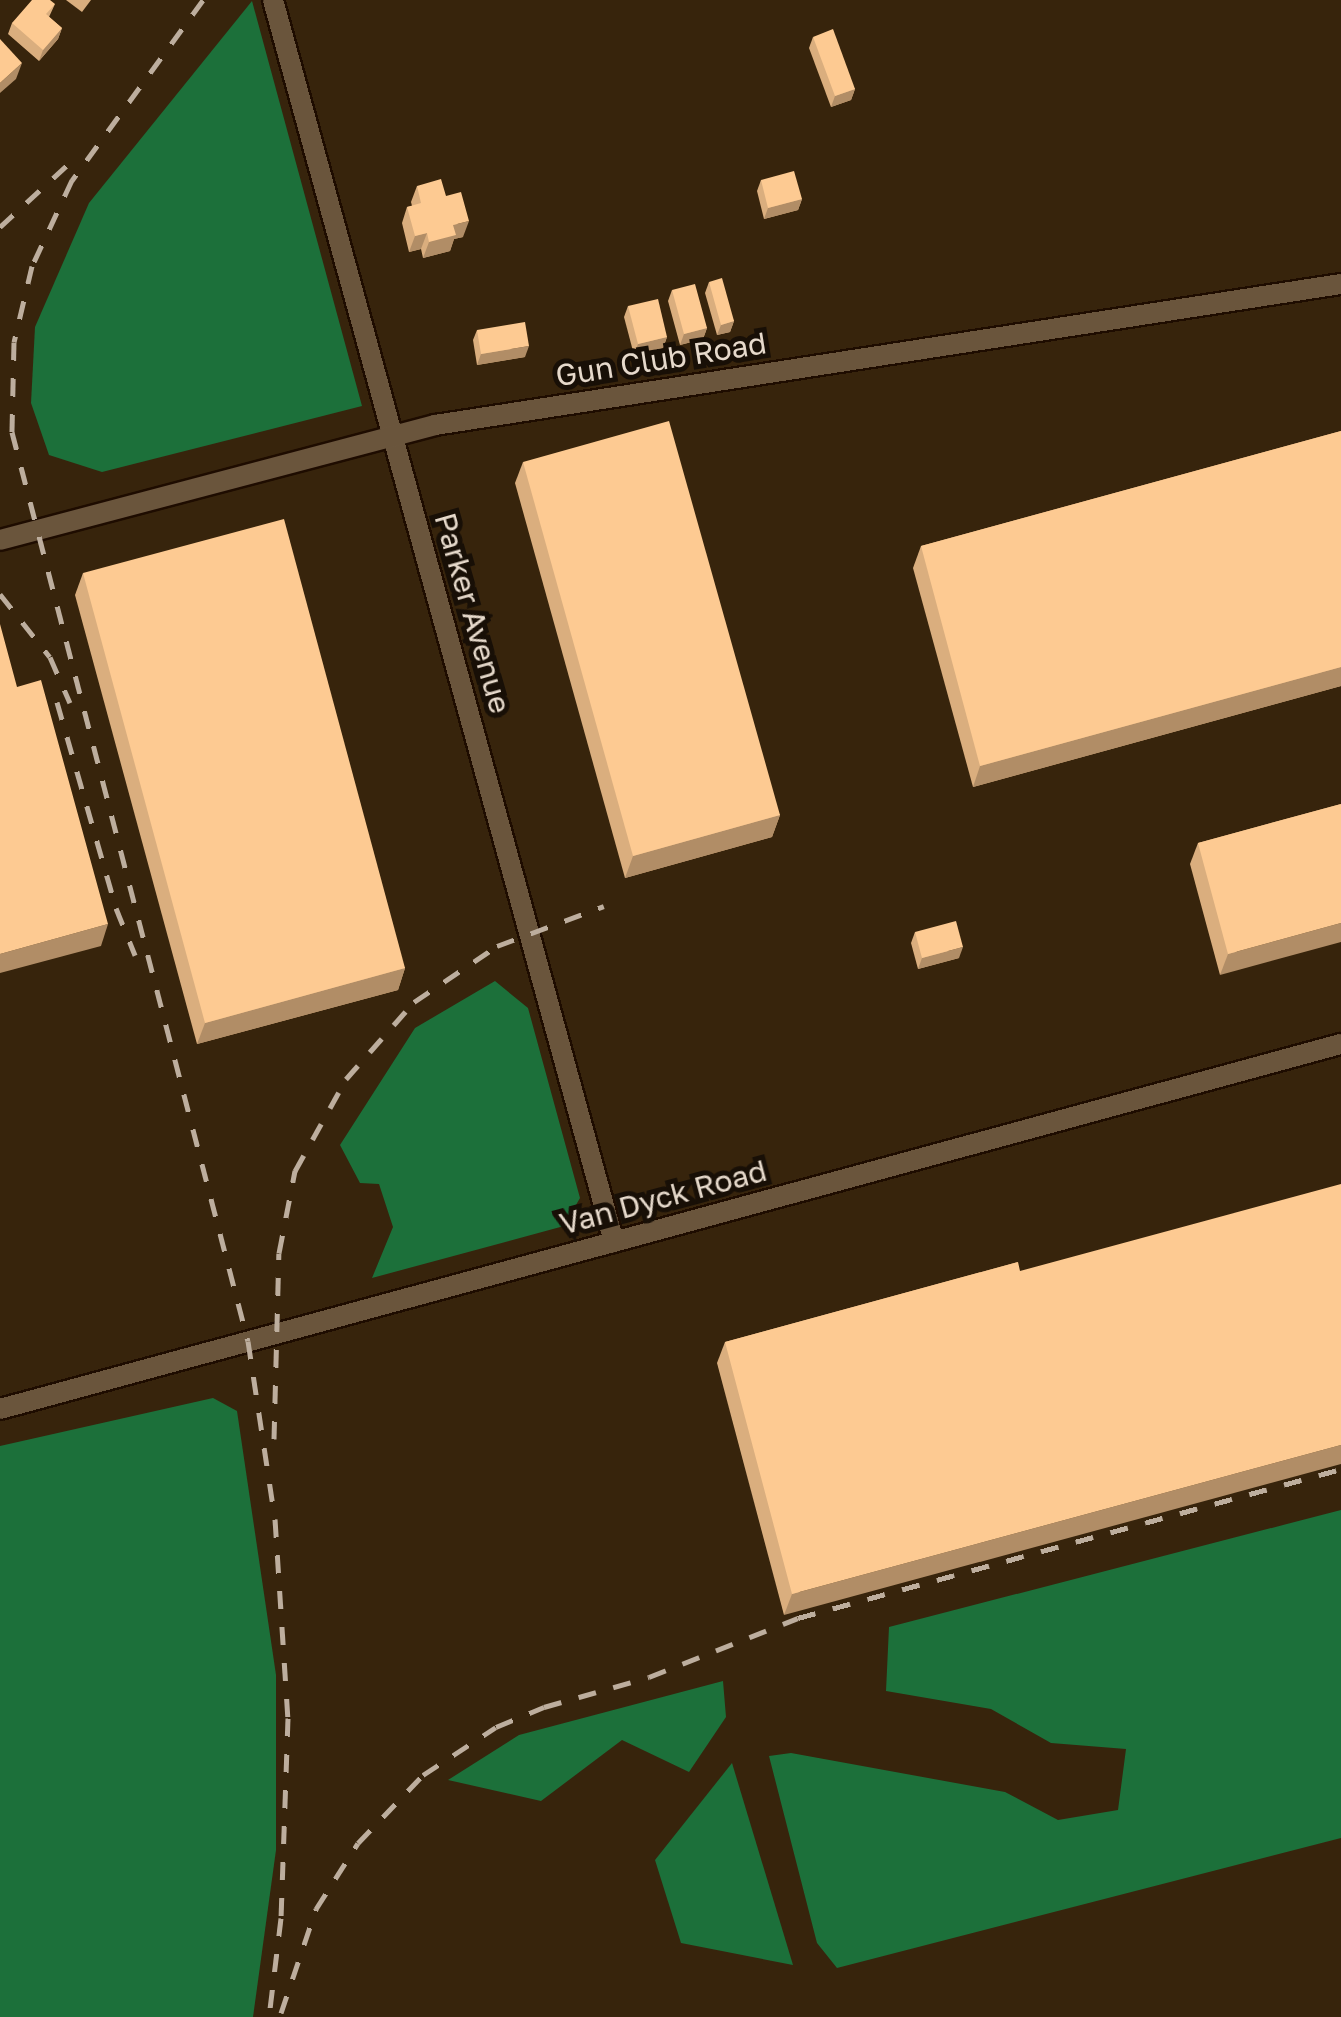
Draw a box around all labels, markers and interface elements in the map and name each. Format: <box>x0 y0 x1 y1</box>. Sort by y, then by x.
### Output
street label: Gun Club Road <box>553 325 769 393</box>
street label: Parker Avenue <box>427 509 519 717</box>
street label: Van Dyck Road <box>556 1152 770 1242</box>

